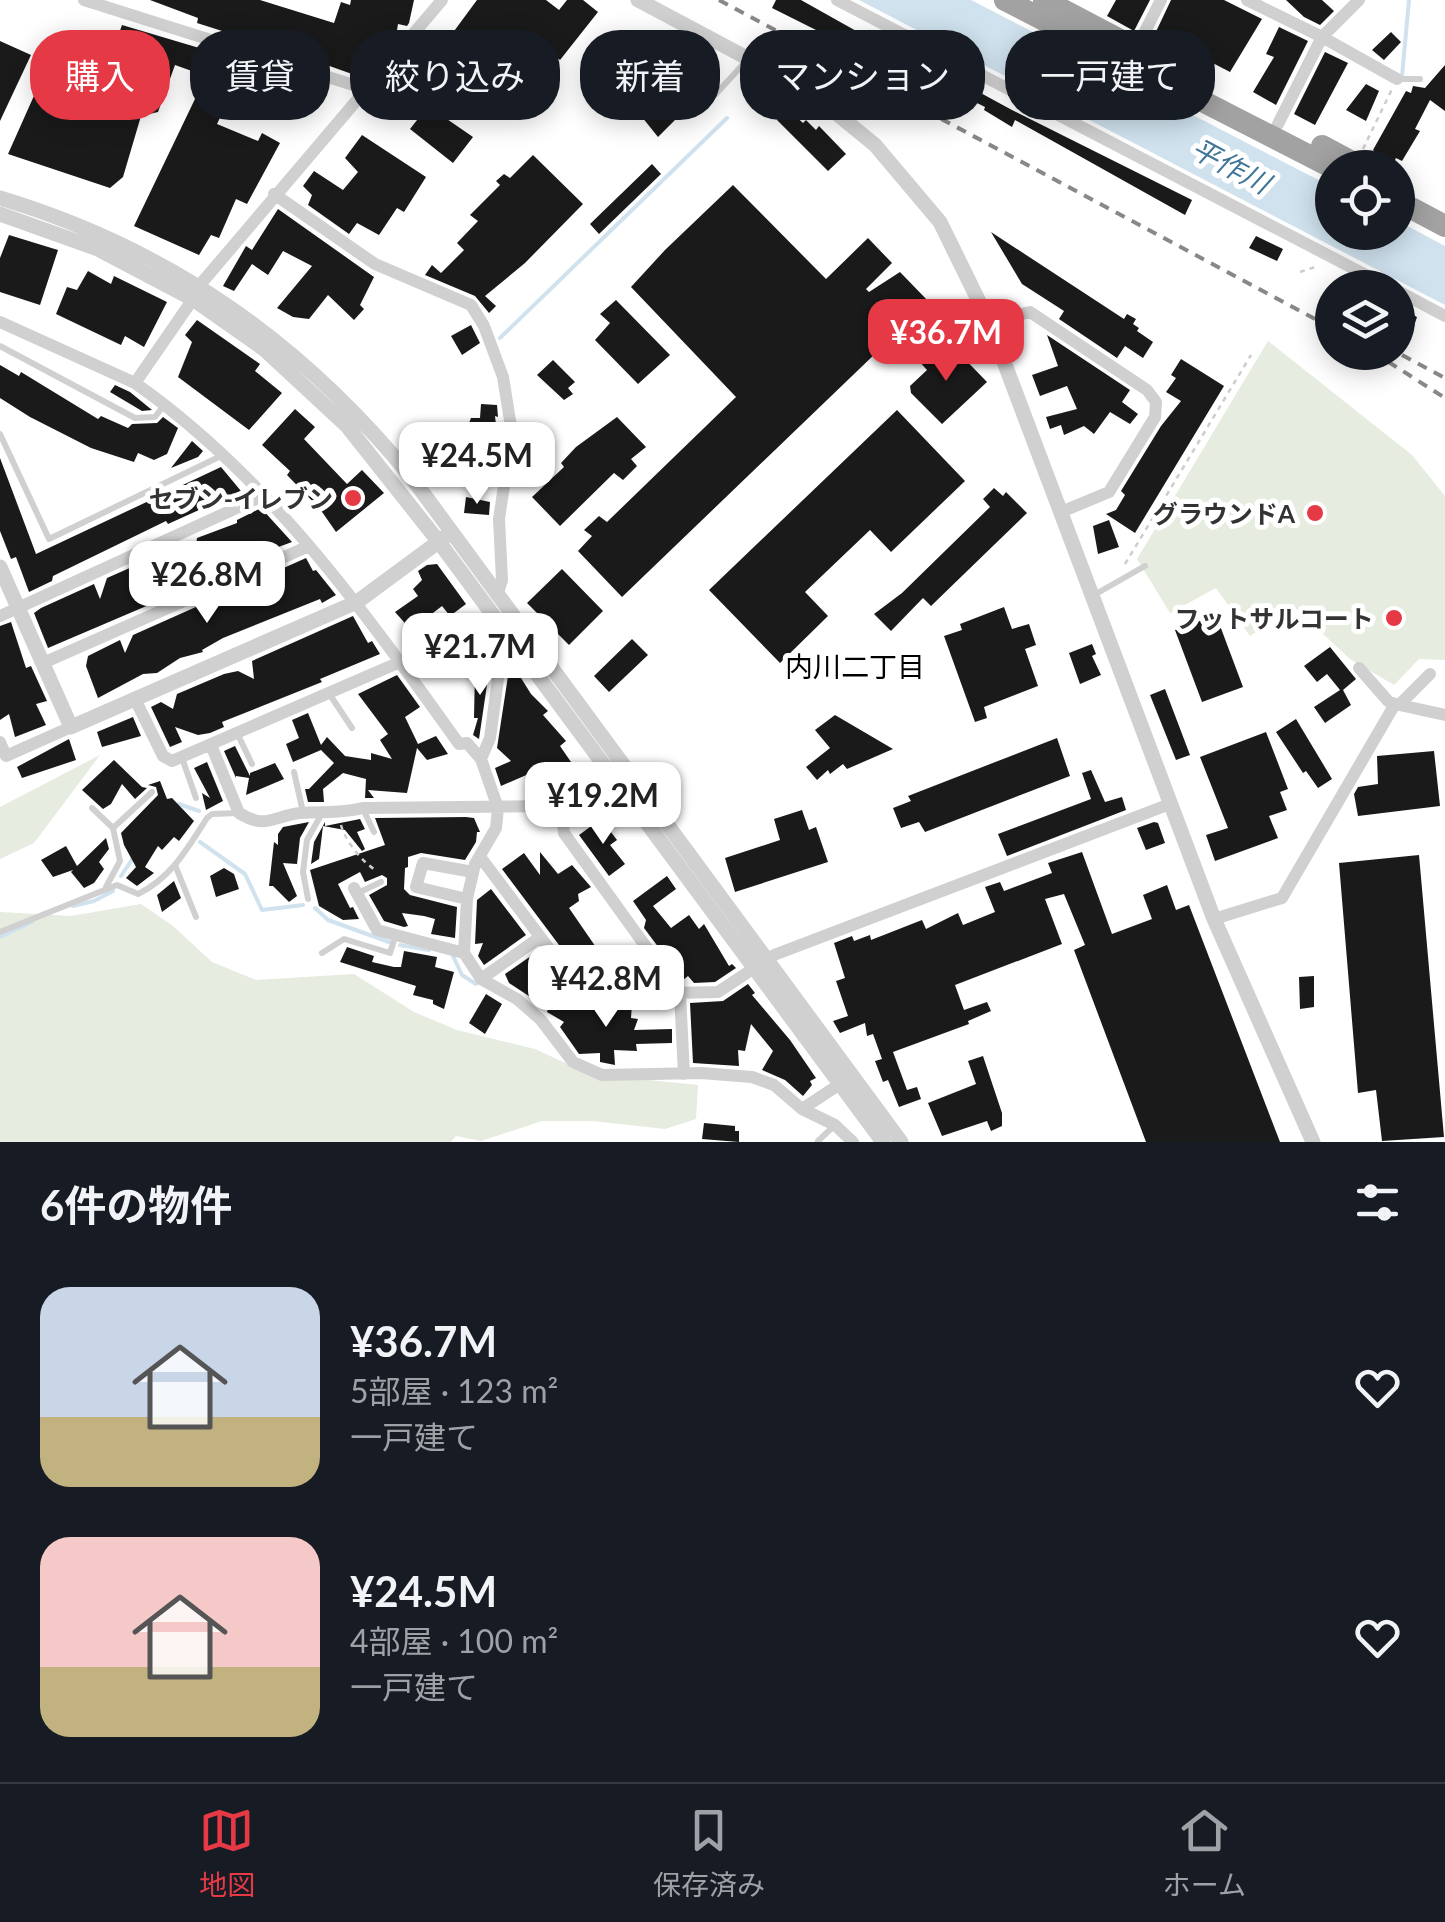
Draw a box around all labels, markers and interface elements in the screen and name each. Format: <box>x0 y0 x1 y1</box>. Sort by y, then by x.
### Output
chip: 購入 <box>30 30 170 120</box>
chip: 賃貸 <box>190 30 330 120</box>
chip: 絞り込み <box>350 30 560 120</box>
chip: 新着 <box>580 30 720 120</box>
chip: マンション <box>740 30 985 120</box>
chip: 一戸建て <box>1005 30 1215 120</box>
water label: 平作川 <box>1186 130 1279 201</box>
map controls <box>1315 150 1415 370</box>
button: locate <box>1315 150 1415 250</box>
button: layers <box>1315 270 1415 370</box>
pin: ¥36.7M <box>865 299 1027 384</box>
text: ¥36.7M <box>890 312 1002 351</box>
pin: ¥24.5M <box>396 422 558 507</box>
text: ¥24.5M <box>421 435 533 474</box>
place label: セブン-イレブン <box>149 483 333 513</box>
marker: セブン-イレブン <box>342 487 364 509</box>
place label: グラウンドA <box>1153 498 1296 528</box>
marker: グラウンドA <box>1304 502 1326 524</box>
pin: ¥26.8M <box>126 541 288 626</box>
text: ¥26.8M <box>151 554 263 593</box>
place label: フットサルコート <box>1174 603 1374 633</box>
marker: フットサルコート <box>1383 607 1405 629</box>
pin: ¥21.7M <box>399 613 561 698</box>
text: ¥21.7M <box>424 626 536 665</box>
district label: 内川二丁目 <box>785 649 925 683</box>
pin: ¥19.2M <box>522 762 684 847</box>
text: ¥19.2M <box>547 775 659 814</box>
pin: ¥42.8M <box>525 945 687 1030</box>
text: ¥42.8M <box>550 958 662 997</box>
icon: filters <box>1350 1175 1405 1230</box>
text: 6件の物件 <box>40 1180 232 1230</box>
text: ¥36.7M <box>350 1316 497 1366</box>
icon: home <box>120 1327 240 1447</box>
icon: heart <box>1350 1360 1405 1415</box>
text: 5部屋 · 123 m² <box>350 1371 558 1410</box>
text: 一戸建て <box>350 1417 478 1456</box>
text: ¥24.5M <box>350 1566 497 1616</box>
icon: home <box>120 1577 240 1697</box>
icon: heart <box>1350 1610 1405 1665</box>
text: 4部屋 · 100 m² <box>350 1621 558 1660</box>
text: 一戸建て <box>350 1667 478 1706</box>
tab: 地図 <box>199 1803 255 1903</box>
tab: 保存済み <box>653 1803 765 1903</box>
tab: ホーム <box>1163 1803 1246 1903</box>

